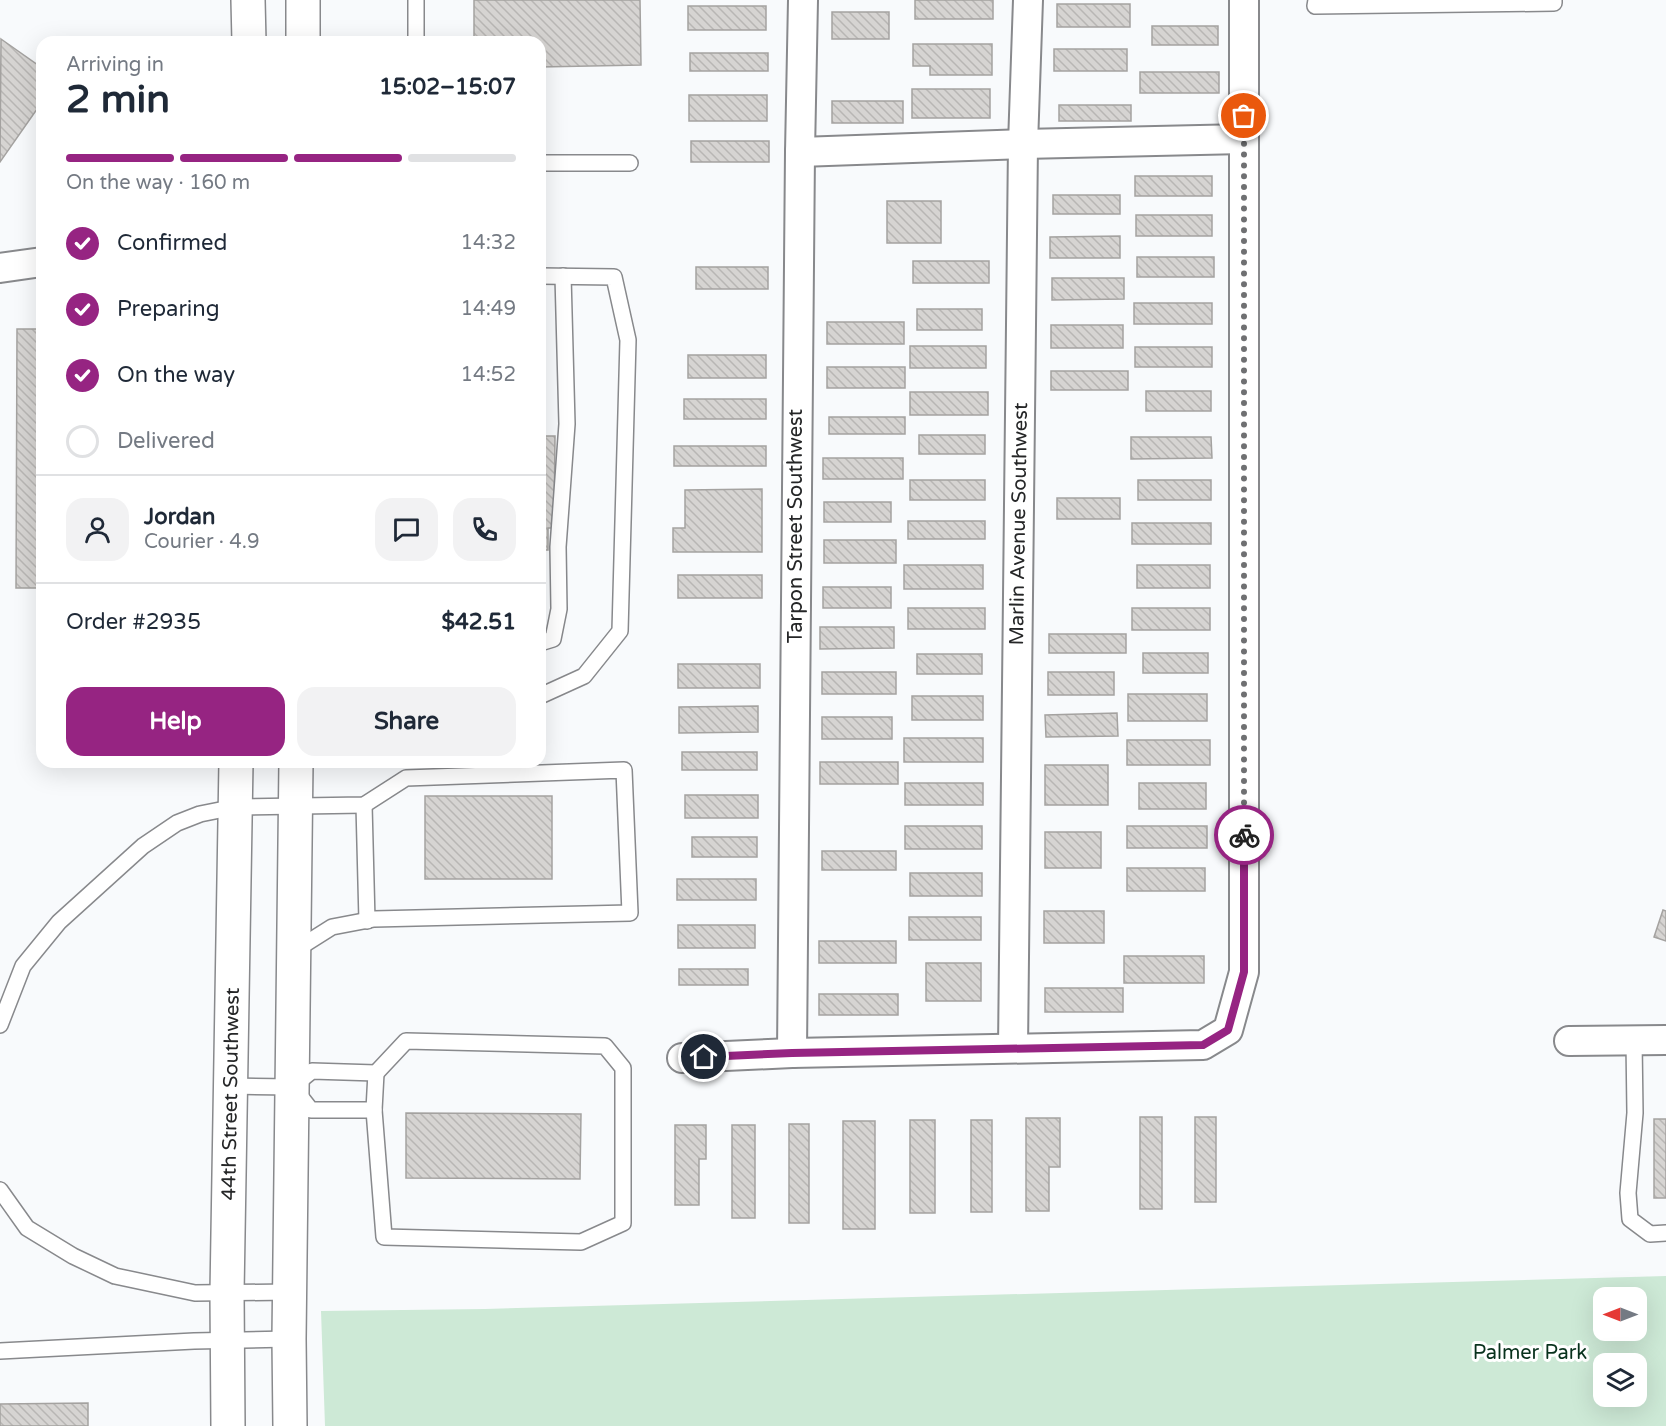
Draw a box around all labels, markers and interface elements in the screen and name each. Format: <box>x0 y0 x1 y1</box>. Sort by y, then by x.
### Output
text: Arriving in <box>66 53 164 77</box>
text: 15:02–15:07 <box>379 74 516 100</box>
text: 2 min <box>66 76 170 123</box>
pin <box>1218 90 1269 141</box>
icon: bag <box>1227 99 1260 132</box>
text: On the way · 160 m <box>66 171 250 195</box>
icon: check <box>66 227 99 260</box>
text: Confirmed <box>117 230 227 256</box>
text: 14:32 <box>461 231 516 255</box>
icon: check <box>66 293 99 326</box>
text: Preparing <box>117 296 220 322</box>
text: 14:49 <box>461 297 516 321</box>
icon: check <box>66 359 99 392</box>
text: On the way <box>117 362 235 388</box>
text: 14:52 <box>461 363 516 387</box>
street label: Marlin Avenue Southwest <box>1005 402 1033 646</box>
street label: Tarpon Street Southwest <box>784 408 808 643</box>
text: Delivered <box>117 428 215 454</box>
button: person <box>66 498 129 561</box>
button: chat <box>375 498 438 561</box>
button: phone <box>453 498 516 561</box>
text: Jordan <box>144 504 215 530</box>
text: Courier · 4.9 <box>144 530 259 554</box>
text: Order #2935 <box>66 609 201 635</box>
text: $42.51 <box>441 609 516 635</box>
button: Help <box>66 687 285 756</box>
button: Share <box>297 687 516 756</box>
courier <box>1214 805 1274 865</box>
icon: bike <box>1228 819 1261 852</box>
street label: 44th Street Southwest <box>217 987 245 1201</box>
pin <box>678 1031 729 1082</box>
icon: home <box>687 1040 720 1073</box>
north arrow <box>1593 1287 1647 1341</box>
map controls <box>1593 1287 1647 1407</box>
park label: Palmer Park <box>1473 1341 1587 1365</box>
button: layers <box>1593 1353 1647 1407</box>

